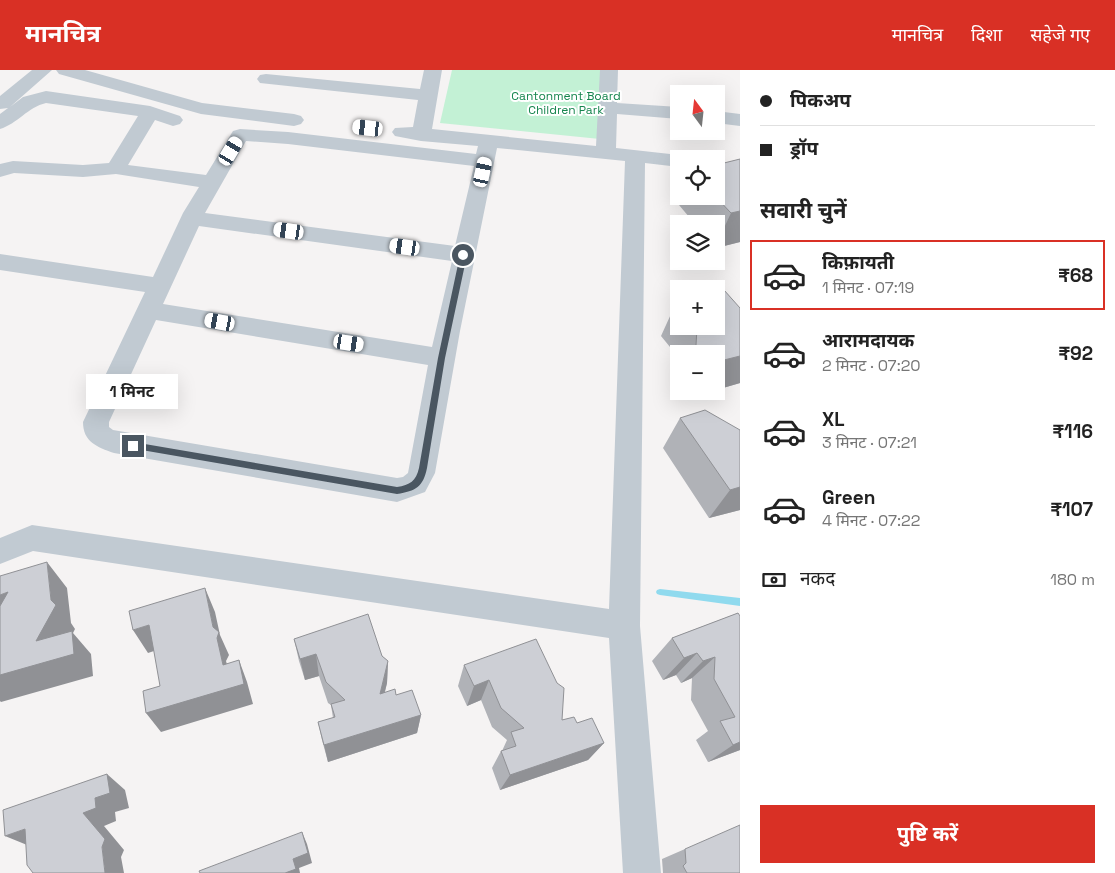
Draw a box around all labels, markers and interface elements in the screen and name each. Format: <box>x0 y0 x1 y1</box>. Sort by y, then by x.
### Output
text: मानचित्र <box>25 18 101 49</box>
text: मानचित्र <box>892 23 943 46</box>
text: दिशा <box>971 23 1002 46</box>
text: सहेजे गए <box>1030 23 1090 46</box>
north arrow <box>670 85 725 140</box>
map controls <box>670 85 725 400</box>
park label: Cantonment Board Children Park <box>511 88 621 118</box>
text: पिकअप <box>790 88 851 113</box>
car <box>352 119 383 137</box>
car <box>216 134 245 168</box>
text: ड्रॉप <box>790 136 818 161</box>
button: locate <box>670 150 725 205</box>
car <box>472 156 493 188</box>
text: सवारी चुनें <box>760 196 847 224</box>
button: layers <box>670 215 725 270</box>
car <box>273 221 304 241</box>
car <box>389 237 420 257</box>
route start <box>452 244 474 266</box>
text: किफ़ायती <box>822 250 894 275</box>
icon: car <box>762 253 807 298</box>
text: ₹68 <box>1058 263 1093 288</box>
text: 1 मिनट · 07:19 <box>822 277 914 298</box>
button: + <box>670 280 725 335</box>
car <box>203 312 236 332</box>
text: आरामदायक <box>822 328 914 353</box>
icon: car <box>762 331 807 376</box>
car <box>333 333 364 353</box>
text: ₹92 <box>1058 341 1093 366</box>
button: − <box>670 345 725 400</box>
text: 2 मिनट · 07:20 <box>822 355 921 376</box>
callout: 1 मिनट <box>87 374 179 408</box>
text: 1 मिनट <box>110 381 154 402</box>
text: XL <box>822 407 845 432</box>
icon: car <box>762 409 807 454</box>
text: ₹116 <box>1052 419 1093 444</box>
text: 3 मिनट · 07:21 <box>822 432 917 453</box>
route end <box>122 435 144 457</box>
text: Green <box>822 485 875 510</box>
icon: car <box>762 487 807 532</box>
text: ₹107 <box>1050 497 1093 522</box>
text: 4 मिनट · 07:22 <box>822 510 920 531</box>
icon: cash <box>760 566 788 594</box>
text: नकद <box>800 566 835 591</box>
text: 180 m <box>1050 569 1095 590</box>
button: पुष्टि करें <box>760 805 1095 863</box>

